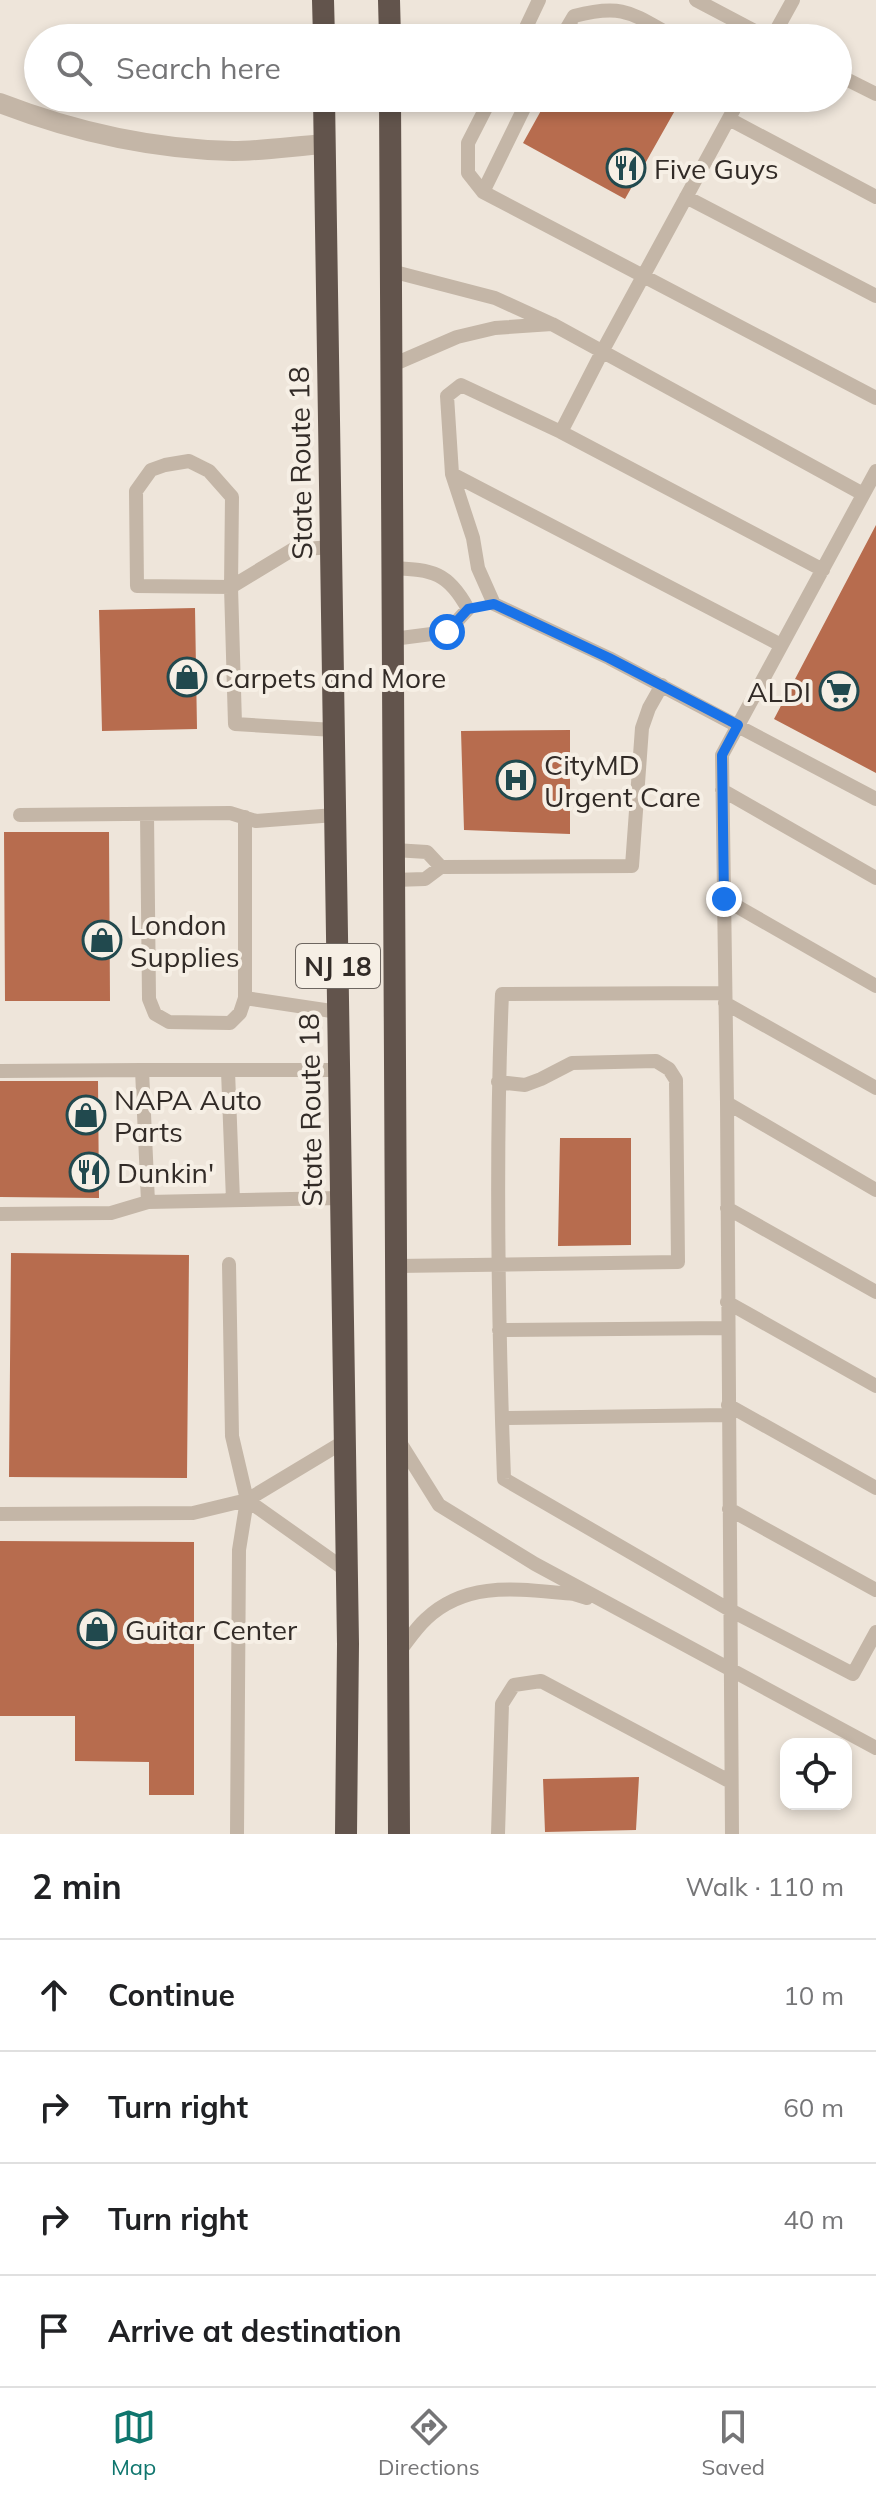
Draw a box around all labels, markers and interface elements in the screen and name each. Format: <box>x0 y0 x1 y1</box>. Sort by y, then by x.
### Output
search box <box>24 24 852 112</box>
icon: search <box>52 46 96 90</box>
text: Search here <box>116 49 281 87</box>
restaurant icon: Five Guys <box>605 147 647 189</box>
place label: Five Guys <box>654 151 779 186</box>
street label: State Route 18 <box>281 366 319 560</box>
route start <box>429 614 465 650</box>
shop icon: Carpets and More <box>166 656 208 698</box>
place label: Carpets and More <box>215 660 446 695</box>
supermarket icon: ALDI <box>818 670 860 712</box>
place label: ALDI <box>747 674 811 709</box>
place label: CityMD Urgent Care <box>544 747 701 814</box>
hospital icon: CityMD Urgent Care <box>495 759 537 801</box>
route end <box>706 881 742 917</box>
place label: London Supplies <box>130 907 240 974</box>
shop icon: London Supplies <box>81 919 123 961</box>
road number: NJ 18 <box>296 944 380 988</box>
street label: State Route 18 <box>291 1013 329 1207</box>
place label: NAPA Auto Parts <box>114 1082 262 1149</box>
shop icon: NAPA Auto Parts <box>65 1094 107 1136</box>
restaurant icon: Dunkin' <box>68 1151 110 1193</box>
place label: Dunkin' <box>117 1155 214 1190</box>
shop icon: Guitar Center <box>76 1608 118 1650</box>
place label: Guitar Center <box>125 1612 298 1647</box>
map controls <box>780 1738 852 1810</box>
button: locate <box>780 1738 852 1810</box>
text: 2 min <box>32 1865 122 1908</box>
text: Walk · 110 m <box>685 1870 844 1903</box>
icon: ahead <box>32 1973 76 2017</box>
text: Continue <box>108 1976 235 2014</box>
text: 10 m <box>783 1979 844 2012</box>
icon: right <box>32 2085 76 2129</box>
text: Turn right <box>108 2088 248 2126</box>
text: 60 m <box>783 2091 844 2124</box>
icon: right <box>32 2197 76 2241</box>
text: Turn right <box>108 2200 248 2238</box>
text: 40 m <box>783 2203 844 2236</box>
icon: arrive <box>32 2309 76 2353</box>
text: Arrive at destination <box>108 2312 402 2350</box>
tab: Map <box>111 2405 156 2481</box>
tab: Directions <box>378 2405 480 2481</box>
tab: Saved <box>702 2405 765 2481</box>

